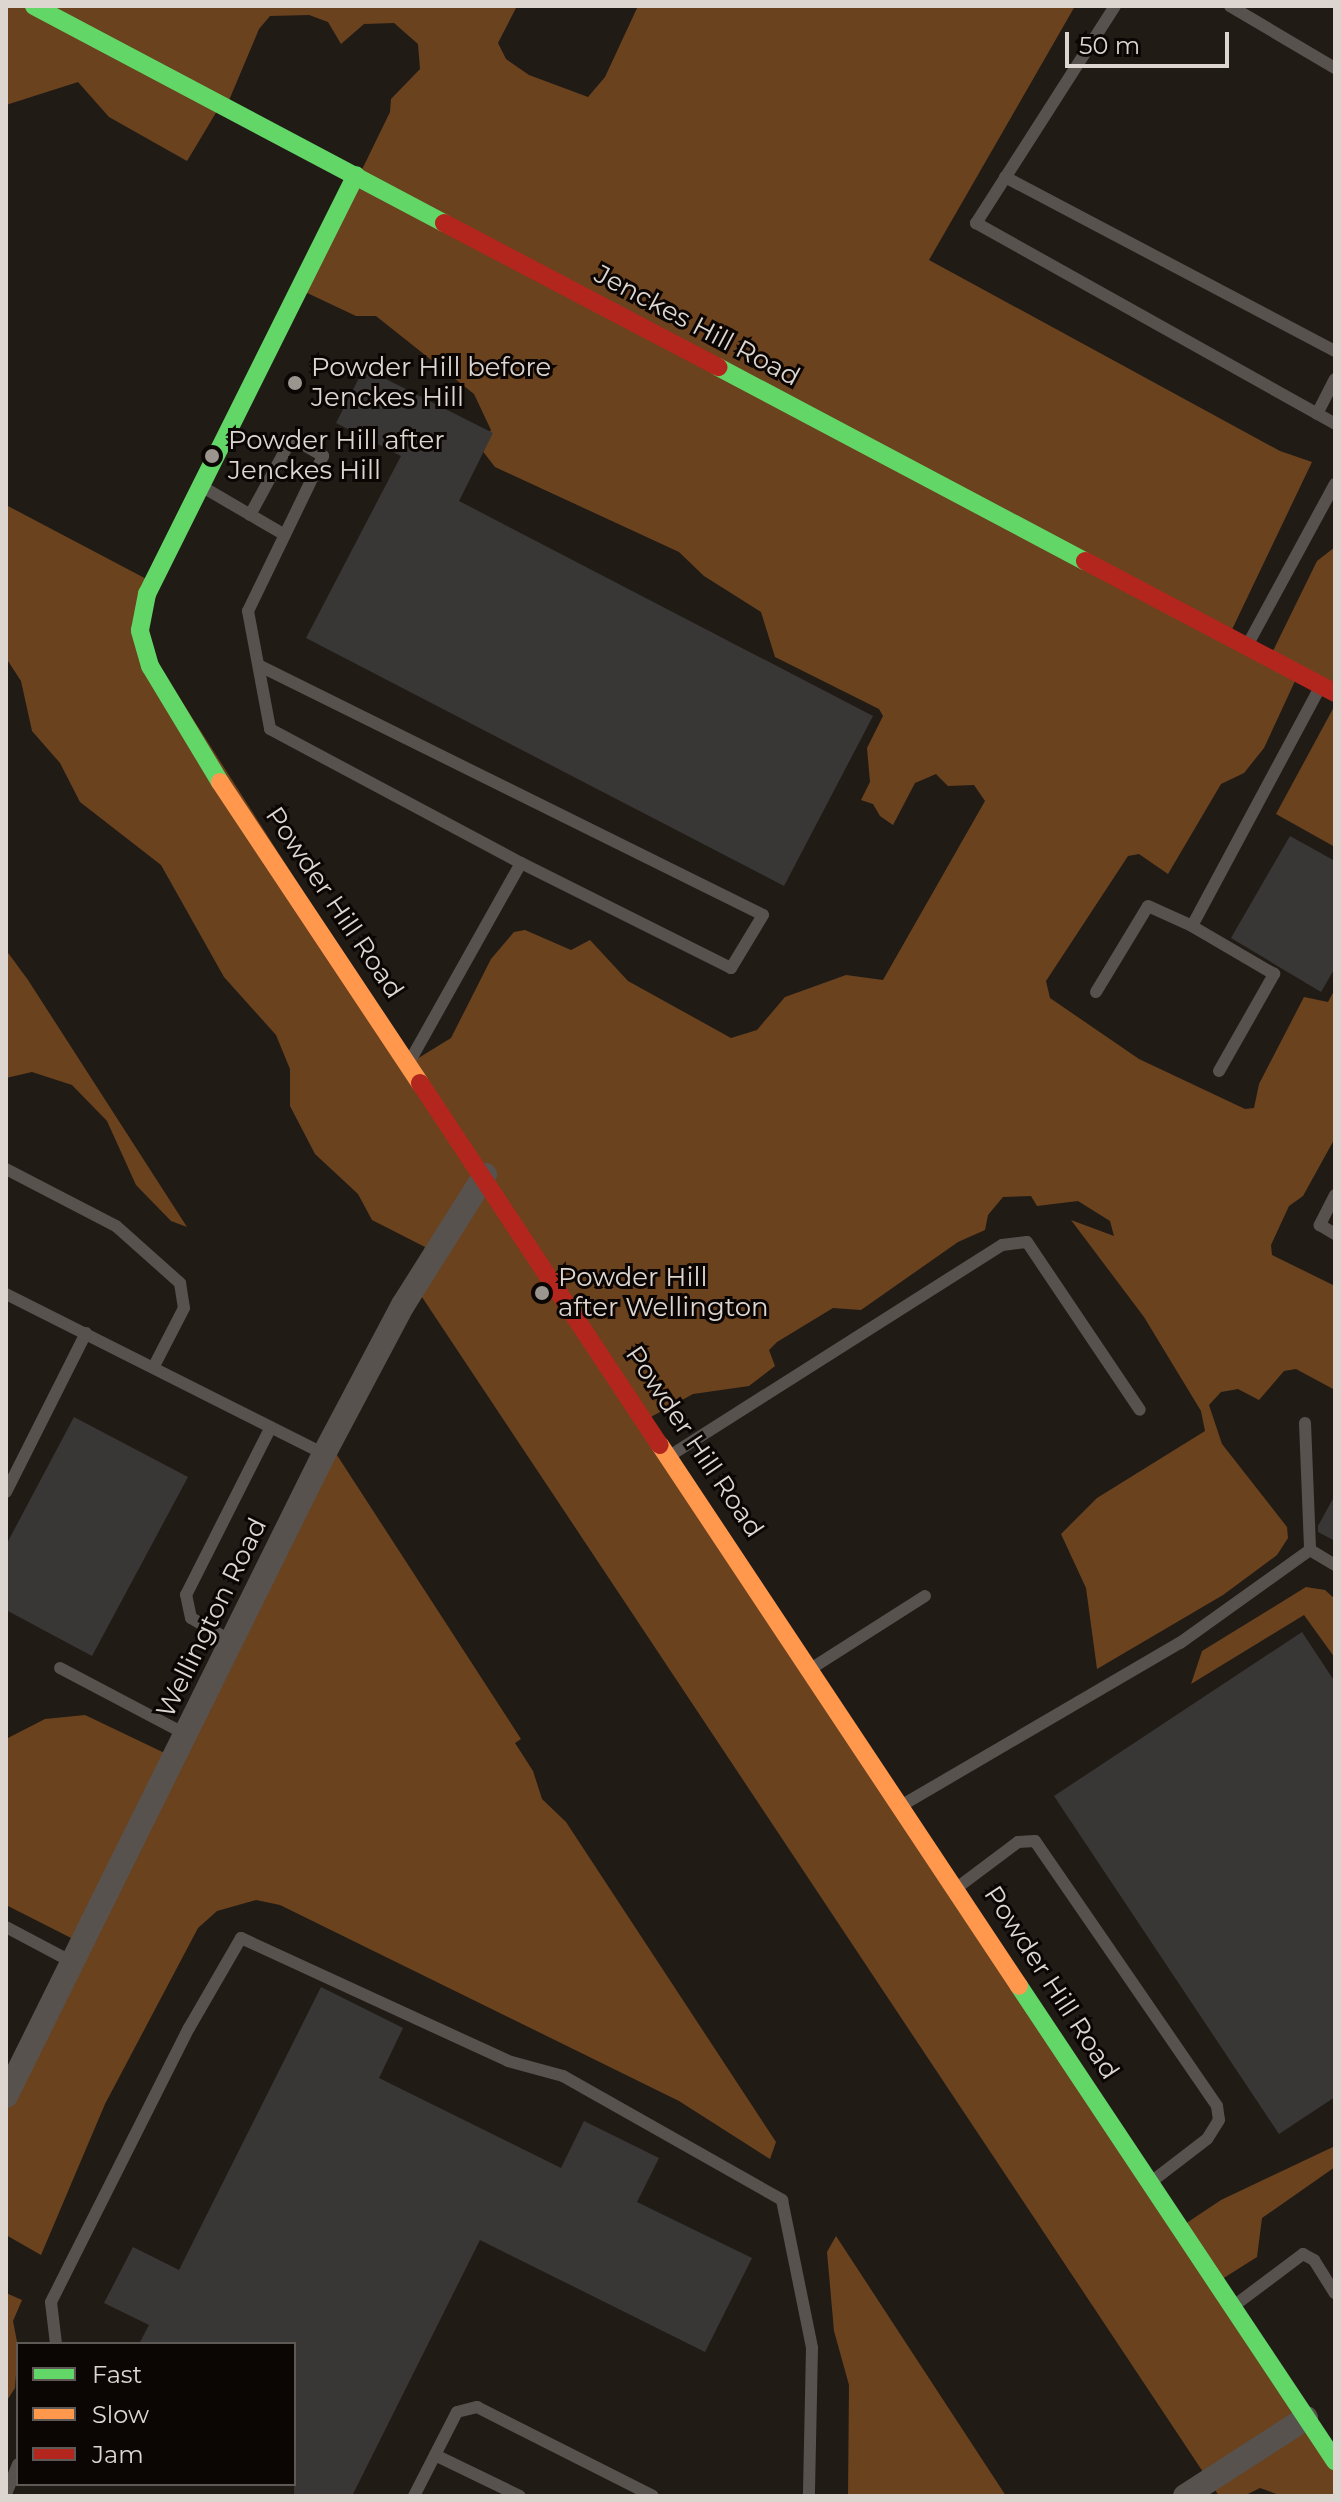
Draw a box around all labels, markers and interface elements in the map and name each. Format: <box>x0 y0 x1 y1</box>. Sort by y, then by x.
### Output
scale bar <box>1069 16 1233 66</box>
text: 50 m <box>1079 31 1140 60</box>
street label: Jenckes Hill Road <box>589 259 805 393</box>
place label: Powder Hill before Jenckes Hill <box>311 352 551 414</box>
marker: Powder Hill before Jenckes Hill <box>286 374 304 392</box>
place label: Powder Hill after Jenckes Hill <box>228 425 445 486</box>
marker: Powder Hill after Jenckes Hill <box>203 447 221 465</box>
street label: Powder Hill Road <box>258 801 410 1005</box>
place label: Powder Hill after Wellington <box>558 1262 769 1324</box>
marker: Powder Hill after Wellington <box>533 1284 551 1302</box>
street label: Powder Hill Road <box>618 1340 770 1544</box>
street label: Wellington Road <box>150 1513 274 1723</box>
street label: Powder Hill Road <box>977 1880 1125 2086</box>
legend <box>16 2342 296 2486</box>
text: Fast <box>92 2360 142 2389</box>
text: Slow <box>92 2400 149 2429</box>
text: Jam <box>92 2440 144 2469</box>

